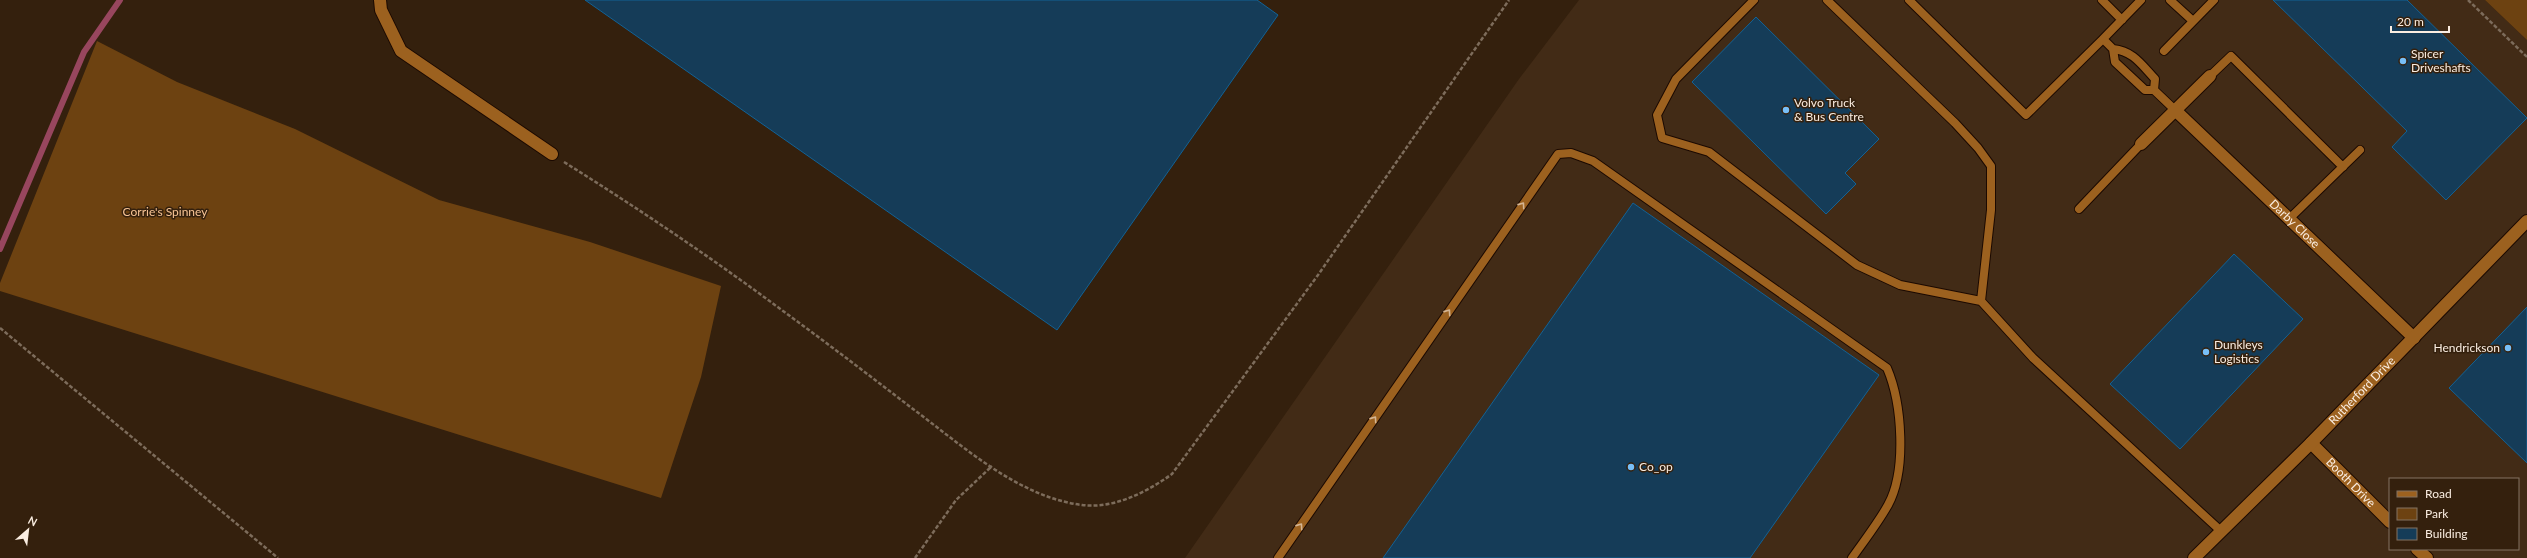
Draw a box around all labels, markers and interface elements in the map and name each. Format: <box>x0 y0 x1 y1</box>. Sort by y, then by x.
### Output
scale bar <box>2391 8 2449 34</box>
text: 20 m <box>2397 14 2424 29</box>
place label: Spicer Driveshafts <box>2411 46 2471 75</box>
marker: Spicer Driveshafts <box>2398 56 2408 66</box>
place label: Volvo Truck & Bus Centre <box>1794 95 1864 124</box>
marker: Volvo Truck & Bus Centre <box>1781 105 1791 115</box>
street label: Darby Close <box>2266 196 2323 251</box>
one-way arrow <box>1517 203 1524 210</box>
park label: Corrie's Spinney <box>123 204 208 219</box>
one-way arrow <box>1443 309 1451 316</box>
place label: Dunkleys Logistics <box>2214 337 2263 366</box>
place label: Hendrickson <box>2434 340 2500 355</box>
marker: Hendrickson <box>2503 343 2513 353</box>
marker: Dunkleys Logistics <box>2201 347 2211 357</box>
street label: Rutherford Drive <box>2325 353 2398 428</box>
one-way arrow <box>1369 416 1377 423</box>
street label: Booth Drive <box>2323 454 2379 510</box>
place label: Co_op <box>1639 459 1673 474</box>
marker: Co_op <box>1626 462 1636 472</box>
legend <box>2389 478 2519 550</box>
text: Road <box>2425 486 2452 501</box>
text: Park <box>2425 506 2449 521</box>
north arrow <box>8 510 48 550</box>
text: N <box>26 513 40 528</box>
one-way arrow <box>1295 523 1303 530</box>
text: Building <box>2425 526 2468 541</box>

